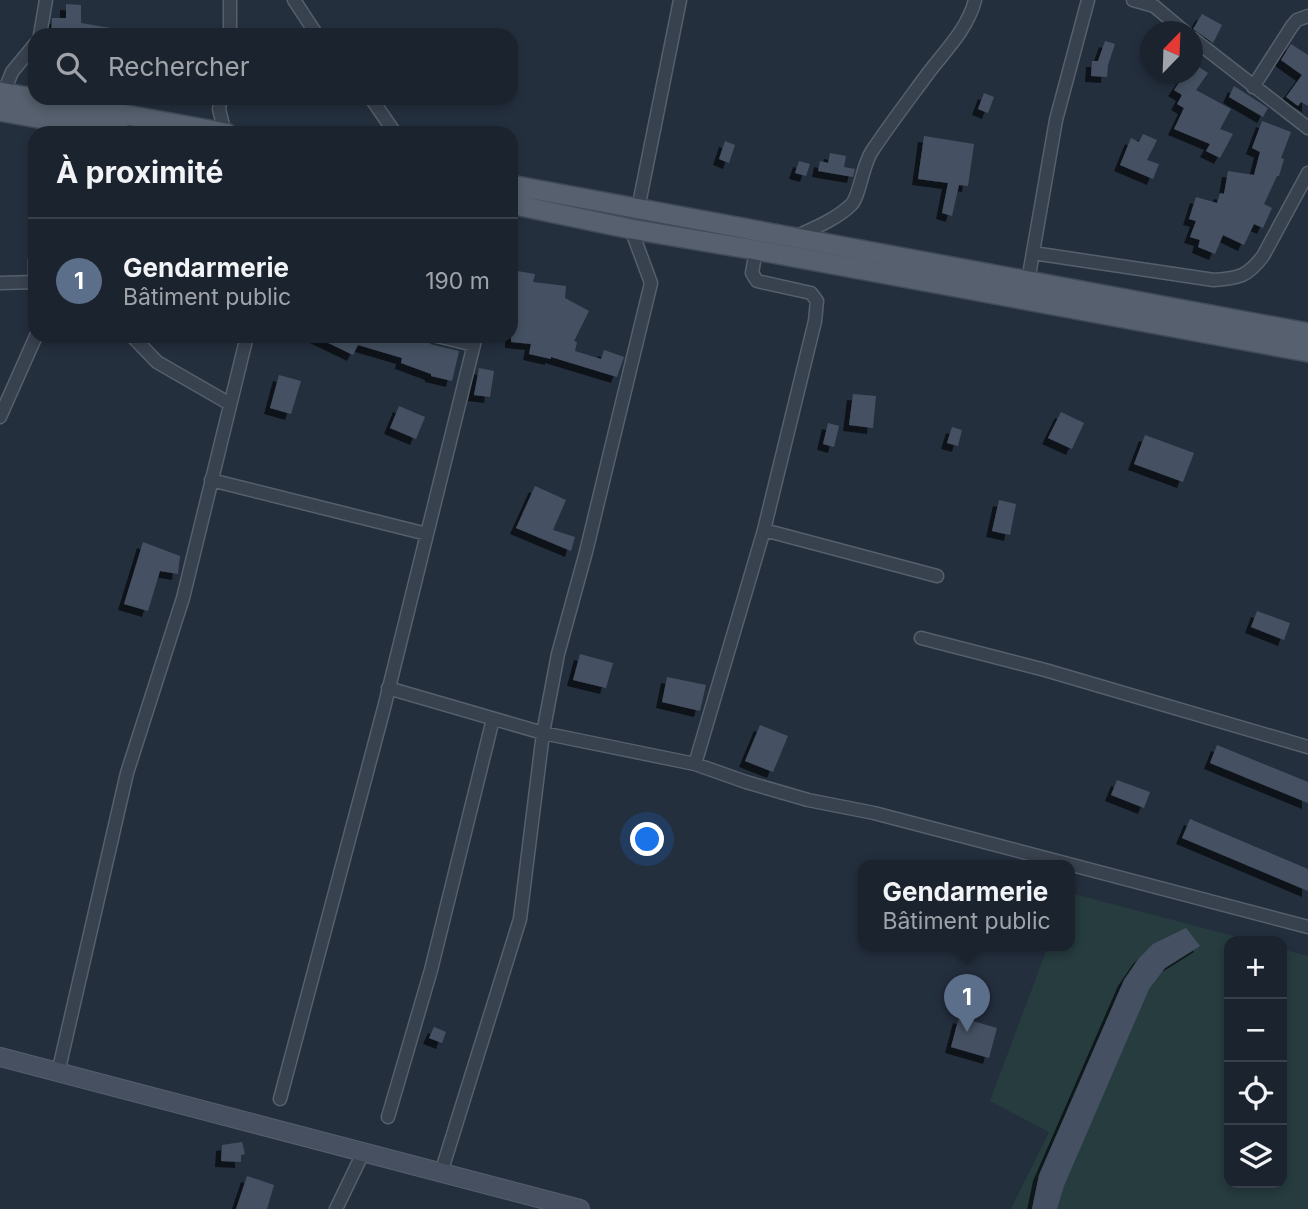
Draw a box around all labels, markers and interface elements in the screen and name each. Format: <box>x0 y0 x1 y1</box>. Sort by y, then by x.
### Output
north arrow <box>1140 21 1203 84</box>
search box <box>28 28 518 105</box>
icon: search <box>52 48 90 86</box>
text: Rechercher <box>108 51 249 82</box>
text: À proximité <box>56 154 223 190</box>
text: Gendarmerie <box>123 252 289 283</box>
text: 1 <box>74 267 84 295</box>
text: 190 m <box>425 267 490 295</box>
text: Bâtiment public <box>123 283 291 311</box>
your location <box>630 822 664 856</box>
popup <box>858 860 1075 951</box>
text: Gendarmerie <box>882 876 1048 907</box>
text: Bâtiment public <box>882 907 1051 935</box>
map controls <box>1224 936 1287 1188</box>
button: + <box>1224 936 1287 999</box>
pin: 1 <box>944 974 990 1032</box>
button: − <box>1224 999 1287 1062</box>
button: locate <box>1224 1062 1287 1125</box>
button: layers <box>1224 1125 1287 1188</box>

